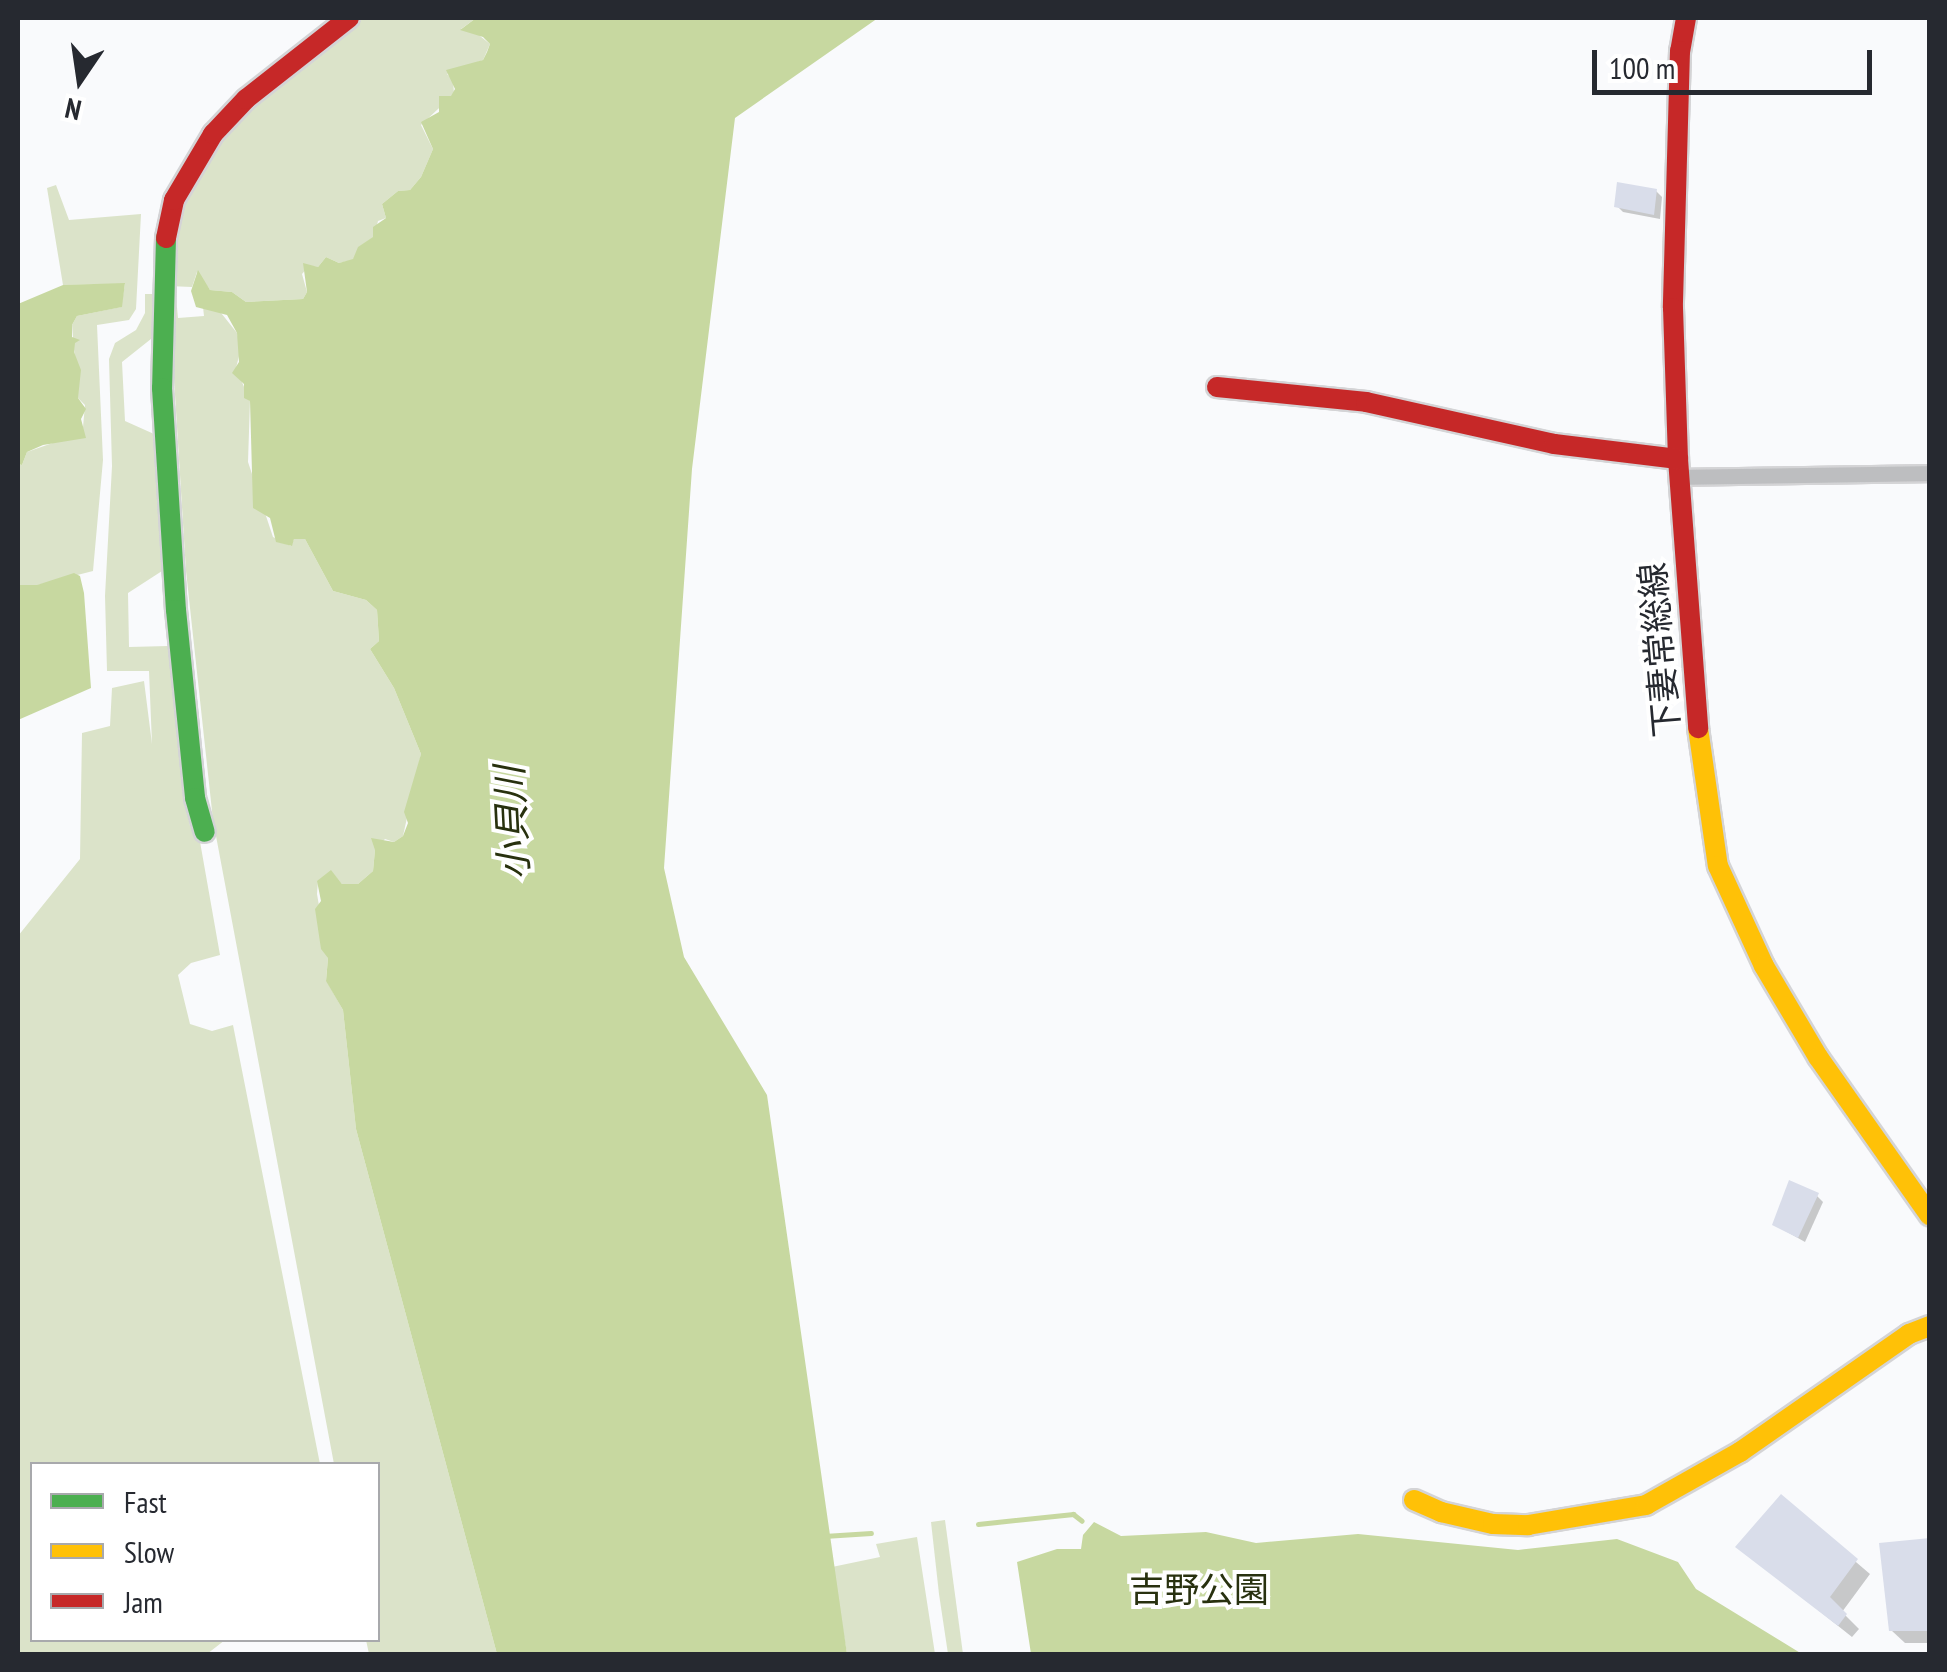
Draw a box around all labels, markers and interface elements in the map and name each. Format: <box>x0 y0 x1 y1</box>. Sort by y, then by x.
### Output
north arrow <box>30 30 130 130</box>
scale bar <box>1597 30 1877 92</box>
text: 100 m <box>1609 48 1675 87</box>
text: N <box>62 90 85 129</box>
street label: 下妻常総線 <box>1630 561 1688 739</box>
water label: 小貝川 <box>485 765 537 881</box>
legend <box>30 1462 380 1642</box>
text: Fast <box>124 1482 167 1521</box>
text: Slow <box>124 1532 174 1571</box>
park label: 吉野公園 <box>1129 1568 1269 1610</box>
text: Jam <box>124 1582 163 1621</box>

